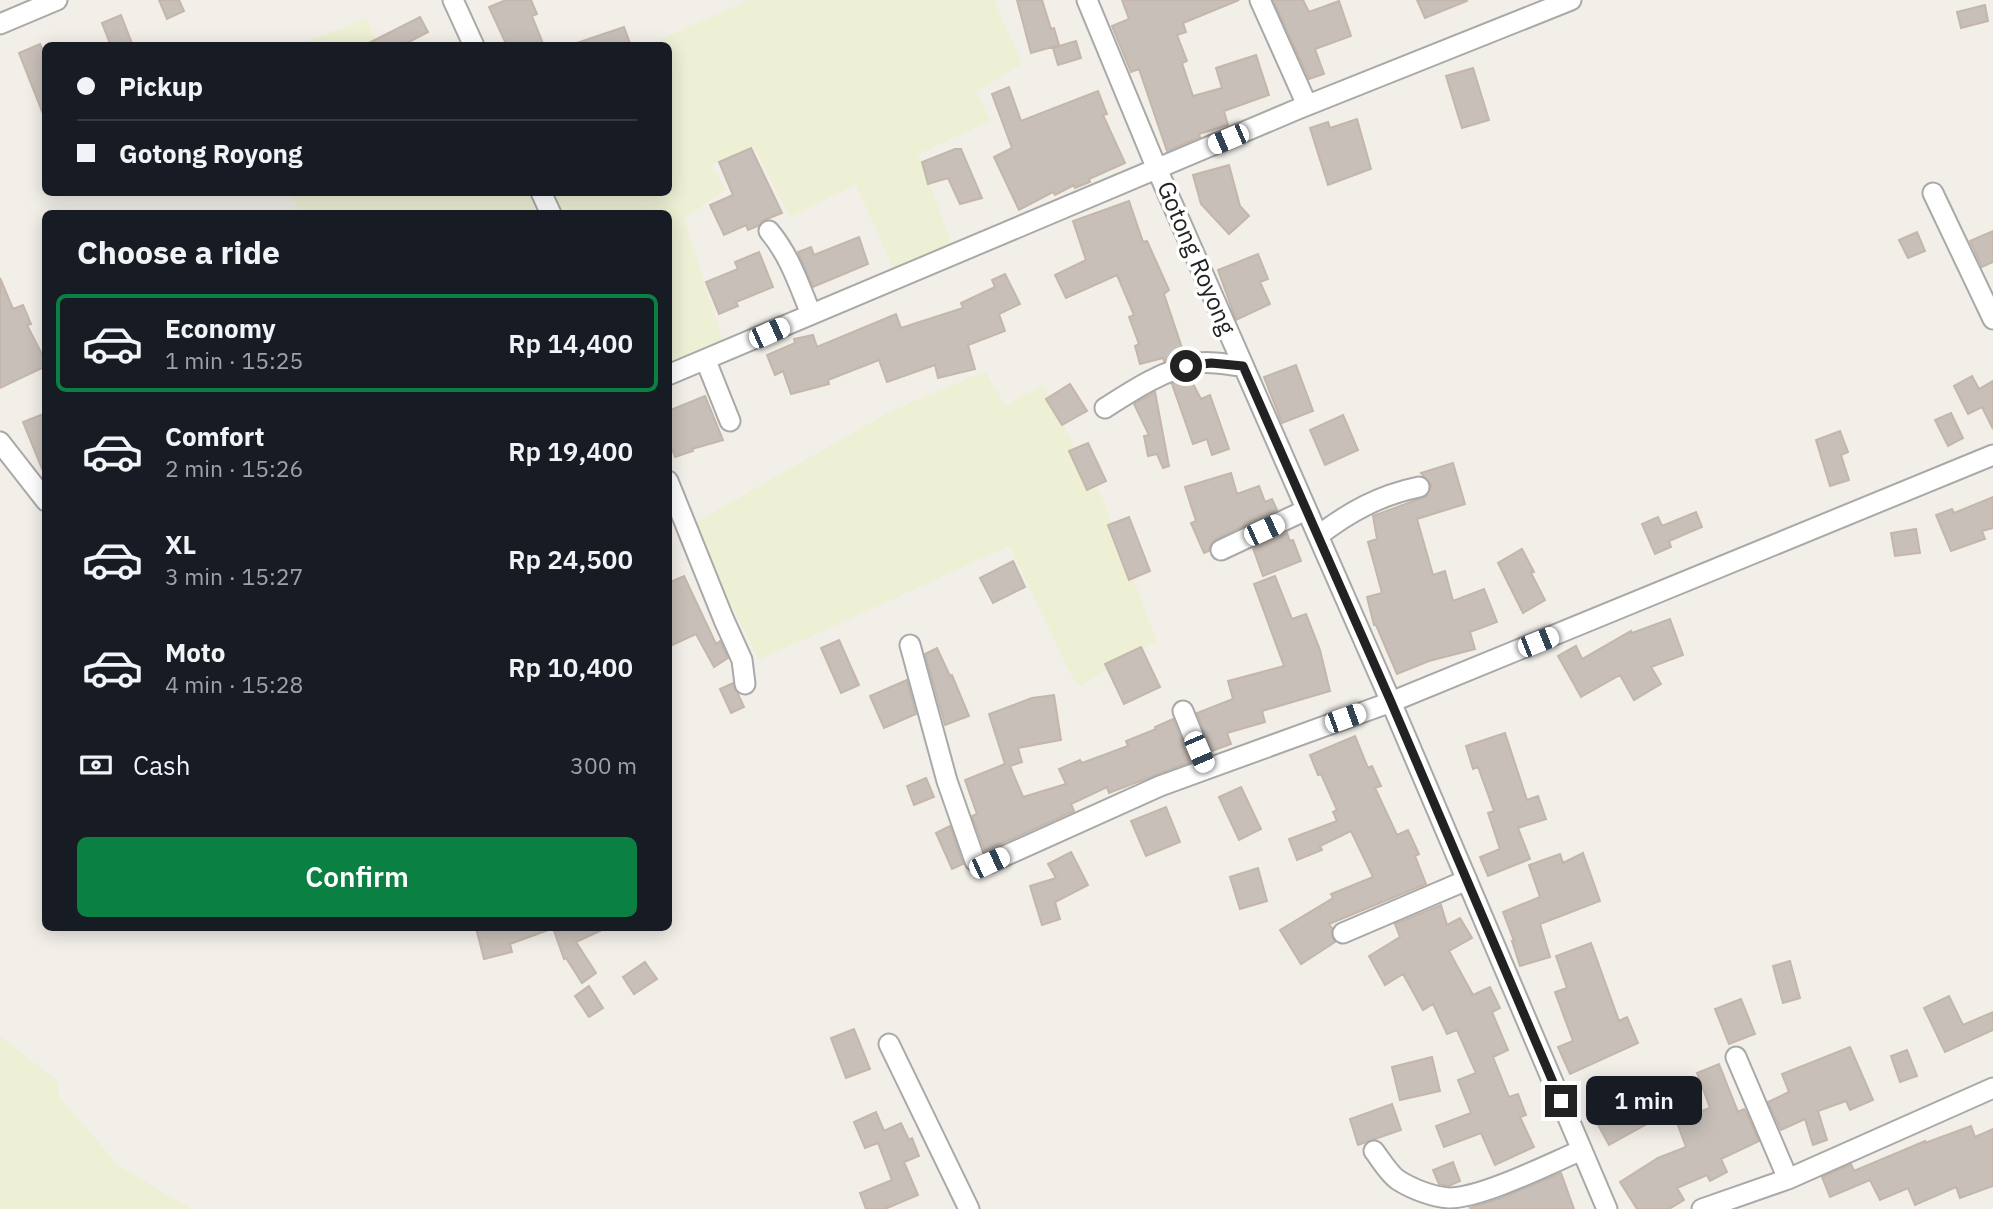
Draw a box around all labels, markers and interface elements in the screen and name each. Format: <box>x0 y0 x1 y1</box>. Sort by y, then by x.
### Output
text: Pickup <box>119 69 203 103</box>
car <box>1205 121 1252 157</box>
text: Gotong Royong <box>119 136 302 170</box>
street label: Gotong Royong <box>1150 176 1244 340</box>
text: Choose a ride <box>77 231 280 273</box>
text: Economy <box>165 311 276 345</box>
icon: car <box>81 312 144 375</box>
car <box>746 315 793 351</box>
text: Rp 14,400 <box>508 326 633 360</box>
text: 1 min · 15:25 <box>165 345 303 375</box>
route start <box>1170 350 1202 382</box>
text: Comfort <box>165 419 264 453</box>
icon: car <box>81 420 144 483</box>
text: Rp 19,400 <box>508 434 633 468</box>
text: 2 min · 15:26 <box>165 453 303 483</box>
car <box>1241 512 1288 548</box>
text: XL <box>165 527 196 561</box>
icon: car <box>81 528 144 591</box>
text: Rp 24,500 <box>508 542 633 576</box>
text: 3 min · 15:27 <box>165 561 303 591</box>
car <box>1515 624 1562 660</box>
text: Moto <box>165 635 225 669</box>
icon: car <box>81 636 144 699</box>
text: Rp 10,400 <box>508 650 633 684</box>
text: 4 min · 15:28 <box>165 669 303 699</box>
car <box>1322 701 1369 735</box>
car <box>1182 729 1217 775</box>
icon: cash <box>77 746 115 784</box>
text: Cash <box>133 748 190 782</box>
text: 300 m <box>570 750 637 780</box>
button: Confirm <box>77 837 637 917</box>
car <box>966 845 1013 881</box>
callout: 1 min <box>1586 1076 1701 1126</box>
route end <box>1545 1085 1577 1117</box>
text: 1 min <box>1614 1085 1674 1115</box>

